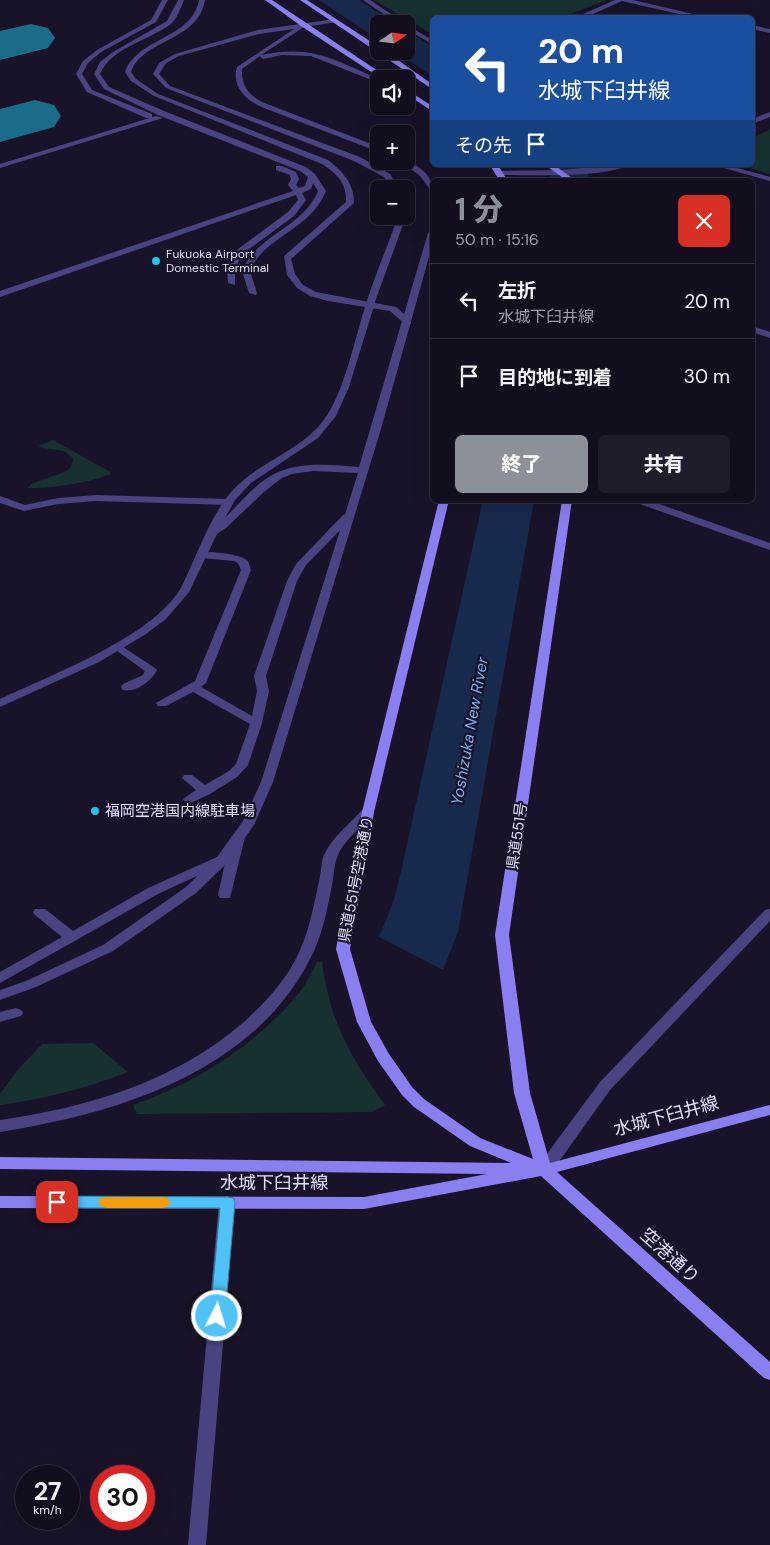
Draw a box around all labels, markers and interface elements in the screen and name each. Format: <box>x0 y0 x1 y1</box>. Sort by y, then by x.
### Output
north arrow <box>370 15 415 60</box>
map controls <box>370 15 415 225</box>
text: 20 m <box>538 28 624 74</box>
icon: left <box>455 35 520 100</box>
button: sound <box>370 70 415 115</box>
text: 水城下臼井線 <box>538 76 670 105</box>
button: + <box>370 125 415 170</box>
icon: arrive <box>522 130 550 158</box>
text: その先 <box>455 133 512 158</box>
button: − <box>370 180 415 225</box>
text: 1 分 <box>455 190 503 229</box>
button: close <box>678 195 730 247</box>
text: 50 m · 15:16 <box>455 229 539 250</box>
place label: Fukuoka Airport Domestic Terminal <box>166 246 269 276</box>
marker: Fukuoka Airport Domestic Terminal <box>150 255 162 267</box>
text: 左折 <box>498 278 536 303</box>
icon: left <box>455 287 483 315</box>
text: 20 m <box>684 289 730 314</box>
text: 水城下臼井線 <box>498 306 594 327</box>
icon: arrive <box>455 362 483 390</box>
text: 30 m <box>684 364 730 389</box>
text: 目的地に到着 <box>498 365 612 390</box>
button: 終了 <box>455 435 588 493</box>
button: 共有 <box>598 435 730 493</box>
water label: Yoshizuka New River <box>446 654 493 807</box>
place label: 福岡空港国内線駐車場 <box>105 801 255 821</box>
street label: 県道551号 <box>502 801 532 871</box>
marker: 福岡空港国内線駐車場 <box>89 805 101 817</box>
street label: 県道551号空港通り <box>334 814 378 944</box>
street label: 水城下臼井線 <box>611 1090 721 1142</box>
street label: 水城下臼井線 <box>220 1171 328 1195</box>
pin <box>36 1181 78 1223</box>
icon: arrive <box>43 1188 71 1216</box>
street label: 空港通り <box>635 1223 705 1289</box>
position arrow <box>190 1289 242 1341</box>
speed limit sign: 30 <box>90 1465 155 1530</box>
text: 27 <box>34 1475 61 1508</box>
text: km/h <box>33 1502 62 1518</box>

